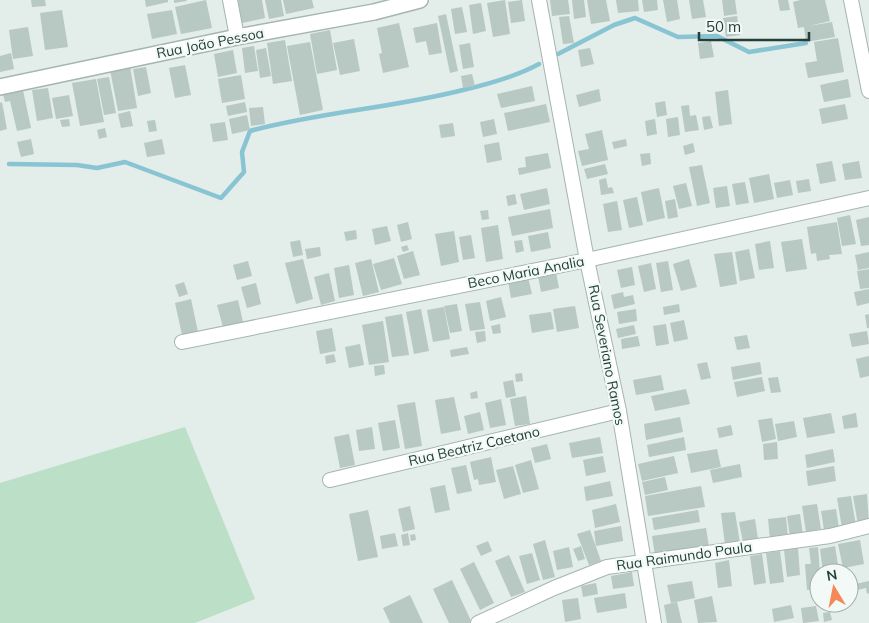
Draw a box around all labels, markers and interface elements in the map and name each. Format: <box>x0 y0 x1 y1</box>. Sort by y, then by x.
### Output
scale bar <box>699 10 809 42</box>
text: 50 m <box>706 17 741 36</box>
street label: Rua João Pessoa <box>155 24 265 62</box>
street label: Beco Maria Analia <box>466 252 586 292</box>
street label: Rua Severiano Ramos <box>585 283 629 427</box>
street label: Rua Beatriz Caetano <box>406 422 542 470</box>
street label: Rua Raimundo Paula <box>615 538 753 574</box>
north arrow <box>809 563 859 613</box>
text: N <box>825 565 839 585</box>

